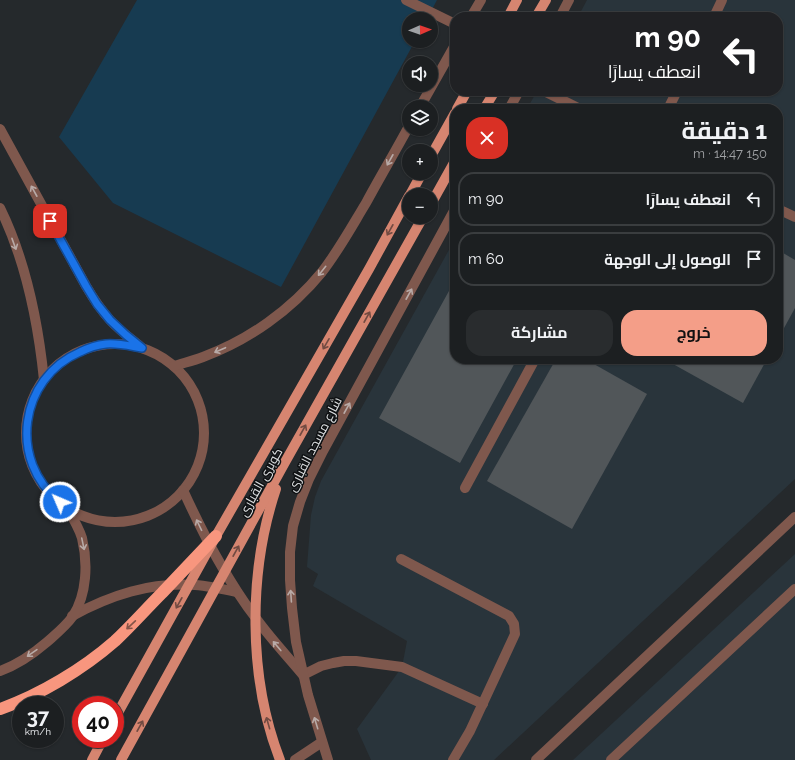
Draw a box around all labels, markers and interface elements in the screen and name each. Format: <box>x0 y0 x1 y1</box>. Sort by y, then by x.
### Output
north arrow <box>402 12 438 48</box>
map controls <box>402 12 438 224</box>
text: 90 m <box>635 21 701 54</box>
icon: left <box>715 28 767 80</box>
button: sound <box>402 56 438 92</box>
text: انعطف يسارًا <box>608 61 701 82</box>
button: layers <box>402 100 438 136</box>
text: 1 دقيقة <box>682 116 767 145</box>
button: close <box>466 117 508 159</box>
button: + <box>402 144 438 180</box>
text: 150 m · 14:47 <box>693 146 767 161</box>
one-way arrow <box>385 154 393 166</box>
one-way arrow <box>29 185 37 197</box>
button: − <box>402 188 438 224</box>
icon: left <box>743 188 765 210</box>
text: 90 m <box>468 190 504 208</box>
text: انعطف يسارًا <box>646 191 731 209</box>
pin <box>33 204 67 238</box>
icon: arrive <box>39 210 61 232</box>
one-way arrow <box>386 224 394 236</box>
one-way arrow <box>11 238 19 250</box>
icon: arrive <box>743 248 765 270</box>
text: 60 m <box>468 250 504 268</box>
text: الوصول إلى الوجهة <box>604 251 731 269</box>
one-way arrow <box>318 265 327 276</box>
one-way arrow <box>405 288 413 300</box>
button: مشاركة <box>466 310 613 356</box>
button: خروج <box>621 310 767 356</box>
one-way arrow <box>364 311 372 323</box>
one-way arrow <box>322 337 330 349</box>
one-way arrow <box>215 346 227 354</box>
street label: شارع مسجد القبارى <box>284 394 346 495</box>
one-way arrow <box>343 402 351 414</box>
one-way arrow <box>300 424 308 436</box>
street label: كوبرى القبارى <box>235 445 285 519</box>
position arrow <box>39 481 81 523</box>
one-way arrow <box>195 520 202 532</box>
one-way arrow <box>79 537 87 550</box>
one-way arrow <box>233 545 241 557</box>
one-way arrow <box>288 590 295 603</box>
one-way arrow <box>175 597 182 609</box>
one-way arrow <box>126 620 136 630</box>
one-way arrow <box>273 640 282 651</box>
one-way arrow <box>27 649 38 657</box>
speed limit sign: 40 <box>72 696 124 748</box>
text: 37 <box>27 705 49 729</box>
one-way arrow <box>264 717 272 730</box>
one-way arrow <box>312 717 319 730</box>
one-way arrow <box>136 720 144 732</box>
text: km/h <box>25 726 51 737</box>

